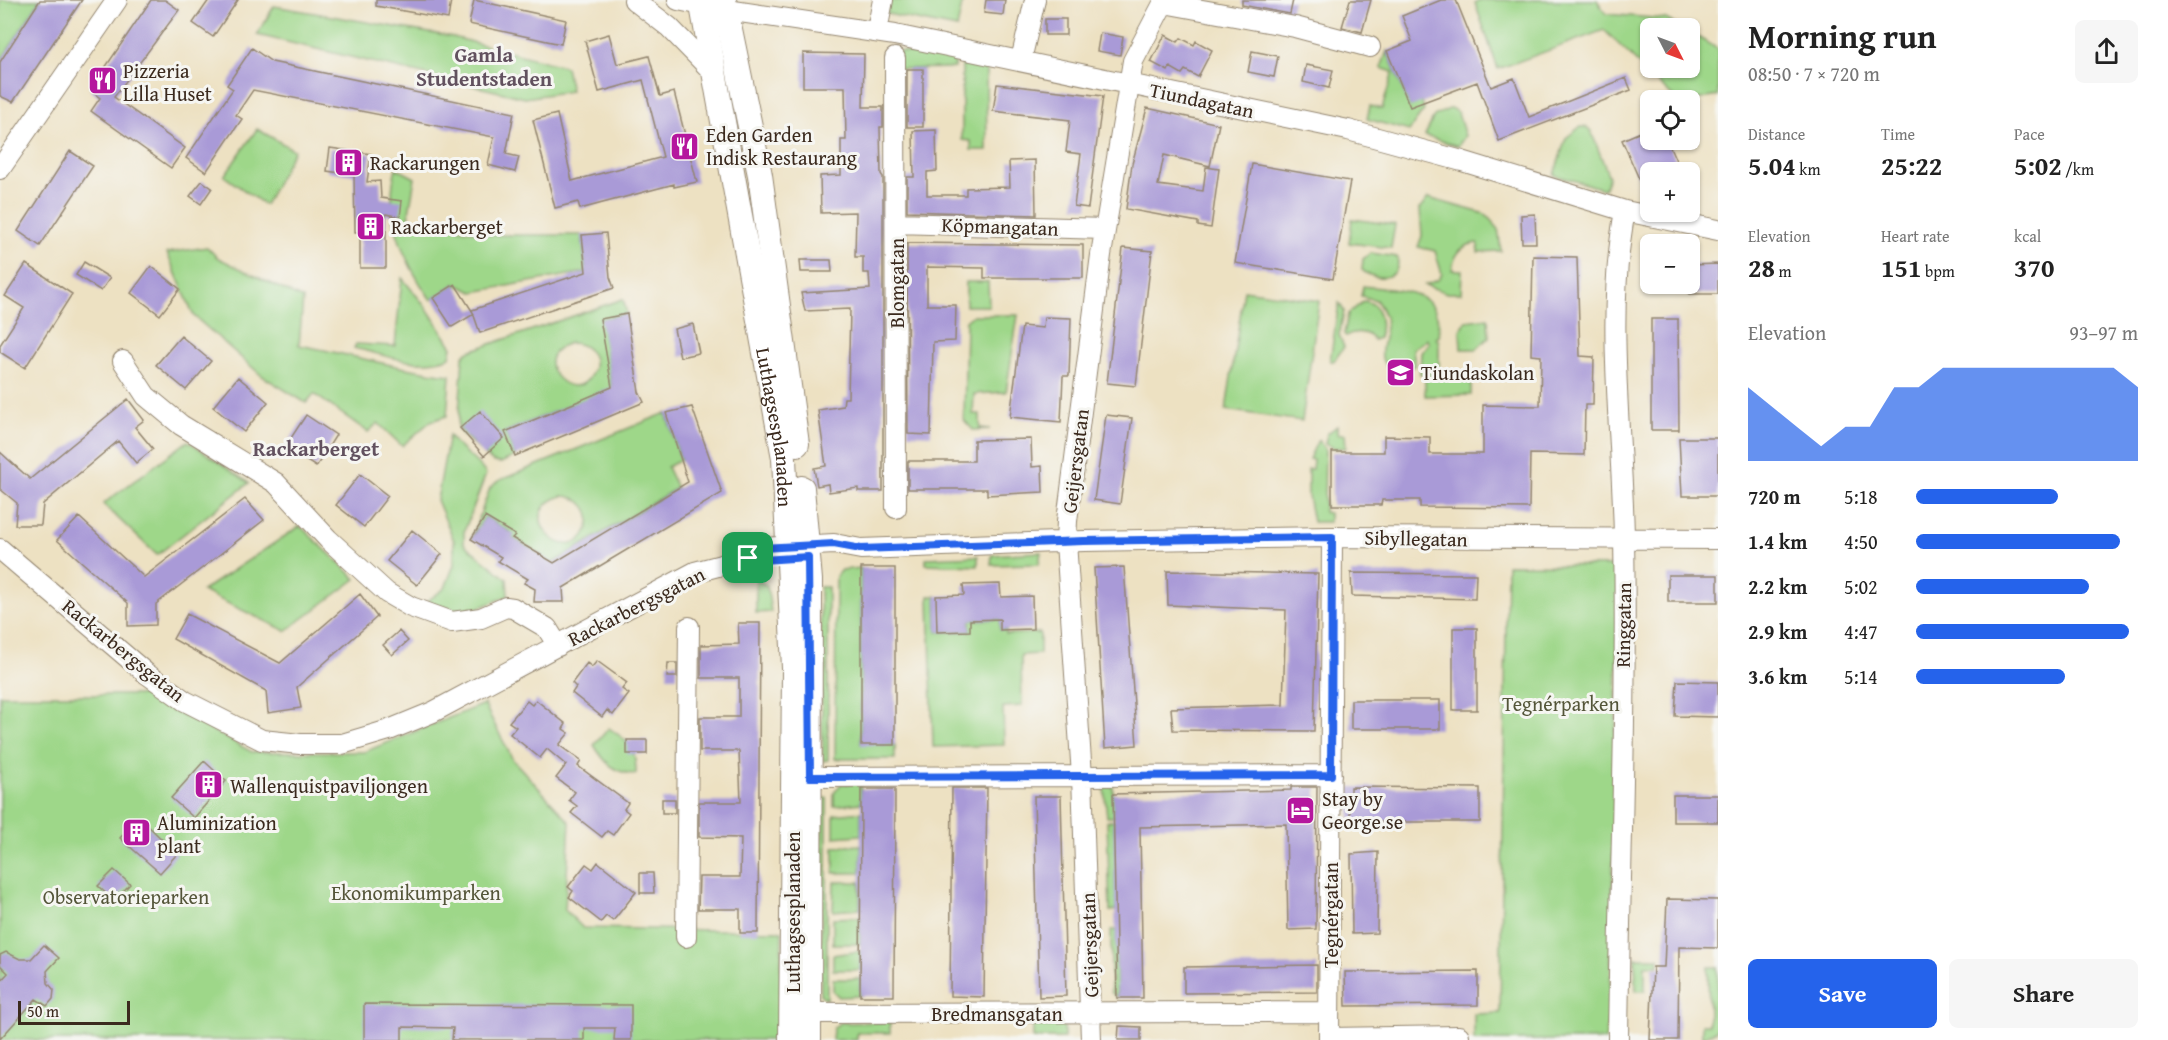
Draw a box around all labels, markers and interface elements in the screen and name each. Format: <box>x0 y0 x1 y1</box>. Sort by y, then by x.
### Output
text: Morning run <box>1748 12 1937 60</box>
north arrow <box>1640 18 1700 78</box>
map controls <box>1640 18 1700 294</box>
button: share <box>2075 20 2138 83</box>
district label: Gamla Studentstaden <box>416 39 553 94</box>
place label: Pizzeria Lilla Huset <box>123 56 212 108</box>
text: 08:50 · 7 × 720 m <box>1748 59 1880 88</box>
restaurant icon: Pizzeria Lilla Huset <box>86 65 118 97</box>
street label: Tiundagatan <box>1147 75 1257 125</box>
button: locate <box>1640 90 1700 150</box>
place label: Eden Garden Indisk Restaurang <box>706 120 857 172</box>
text: Distance <box>1748 122 1805 146</box>
text: Time <box>1881 122 1915 146</box>
text: Pace <box>2014 122 2045 146</box>
restaurant icon: Eden Garden Indisk Restaurang <box>669 130 701 162</box>
building icon: Rackarungen <box>333 146 365 178</box>
text: 5.04 <box>1748 146 1796 185</box>
text: 25:22 <box>1881 146 1942 185</box>
text: 5:02 <box>2014 146 2062 185</box>
place label: Rackarungen <box>370 148 480 177</box>
text: km <box>1796 157 1820 181</box>
text: /km <box>2062 157 2094 181</box>
button: + <box>1640 162 1700 222</box>
street label: Köpmangatan <box>941 209 1059 243</box>
building icon: Rackarberget <box>354 210 386 242</box>
place label: Rackarberget <box>391 212 503 241</box>
text: Elevation <box>1748 224 1811 248</box>
text: Heart rate <box>1881 224 1950 248</box>
text: kcal <box>2014 224 2041 248</box>
button: − <box>1640 234 1700 294</box>
street label: Blomgatan <box>882 238 911 328</box>
text: 28 <box>1748 248 1775 287</box>
text: 151 <box>1881 248 1921 287</box>
text: 370 <box>2014 248 2054 287</box>
text: m <box>1775 259 1792 283</box>
text: bpm <box>1921 259 1955 283</box>
text: Elevation <box>1748 318 1826 347</box>
text: 93–97 m <box>2069 318 2138 347</box>
street label: Luthagsesplanaden <box>750 345 801 508</box>
school or university icon: Tiundaskolan <box>1384 356 1416 388</box>
place label: Tiundaskolan <box>1421 358 1534 387</box>
street label: Geijersgatan <box>1054 407 1096 515</box>
district label: Rackarberget <box>253 433 379 464</box>
text: 720 m <box>1748 482 1801 511</box>
text: 5:18 <box>1844 482 1878 511</box>
street label: Sibyllegatan <box>1364 523 1468 553</box>
text: 1.4 km <box>1748 527 1807 556</box>
text: 4:50 <box>1844 527 1878 556</box>
pin <box>722 532 773 583</box>
icon: arrive <box>731 541 764 574</box>
street label: Rackarbergsgatan <box>562 559 710 653</box>
text: 2.2 km <box>1748 572 1807 601</box>
text: 5:02 <box>1844 572 1878 601</box>
street label: Ringgatan <box>1608 582 1638 668</box>
street label: Rackarbergsgatan <box>56 591 192 709</box>
text: 2.9 km <box>1748 617 1807 646</box>
text: 4:47 <box>1844 617 1878 646</box>
text: 3.6 km <box>1748 662 1807 691</box>
text: 5:14 <box>1844 662 1878 691</box>
park label: Tegnérparken <box>1502 689 1620 718</box>
building icon: Wallenquistpaviljongen <box>193 769 225 801</box>
place label: Wallenquistpaviljongen <box>230 771 428 800</box>
place label: Stay by George.se <box>1322 784 1403 836</box>
hotel icon: Stay by George.se <box>1285 794 1317 826</box>
place label: Aluminization plant <box>157 808 277 860</box>
building icon: Aluminization plant <box>120 817 152 849</box>
street label: Luthagsesplanaden <box>778 831 807 993</box>
street label: Tegnérgatan <box>1316 862 1345 968</box>
park label: Ekonomikumparken <box>331 878 501 907</box>
park label: Observatorieparken <box>43 882 209 911</box>
street label: Geijersgatan <box>1073 892 1105 998</box>
button: Save <box>1748 959 1937 1028</box>
button: Share <box>1949 959 2138 1028</box>
scale bar <box>18 998 130 1026</box>
text: 50 m <box>27 999 59 1023</box>
street label: Bredmansgatan <box>931 999 1063 1028</box>

